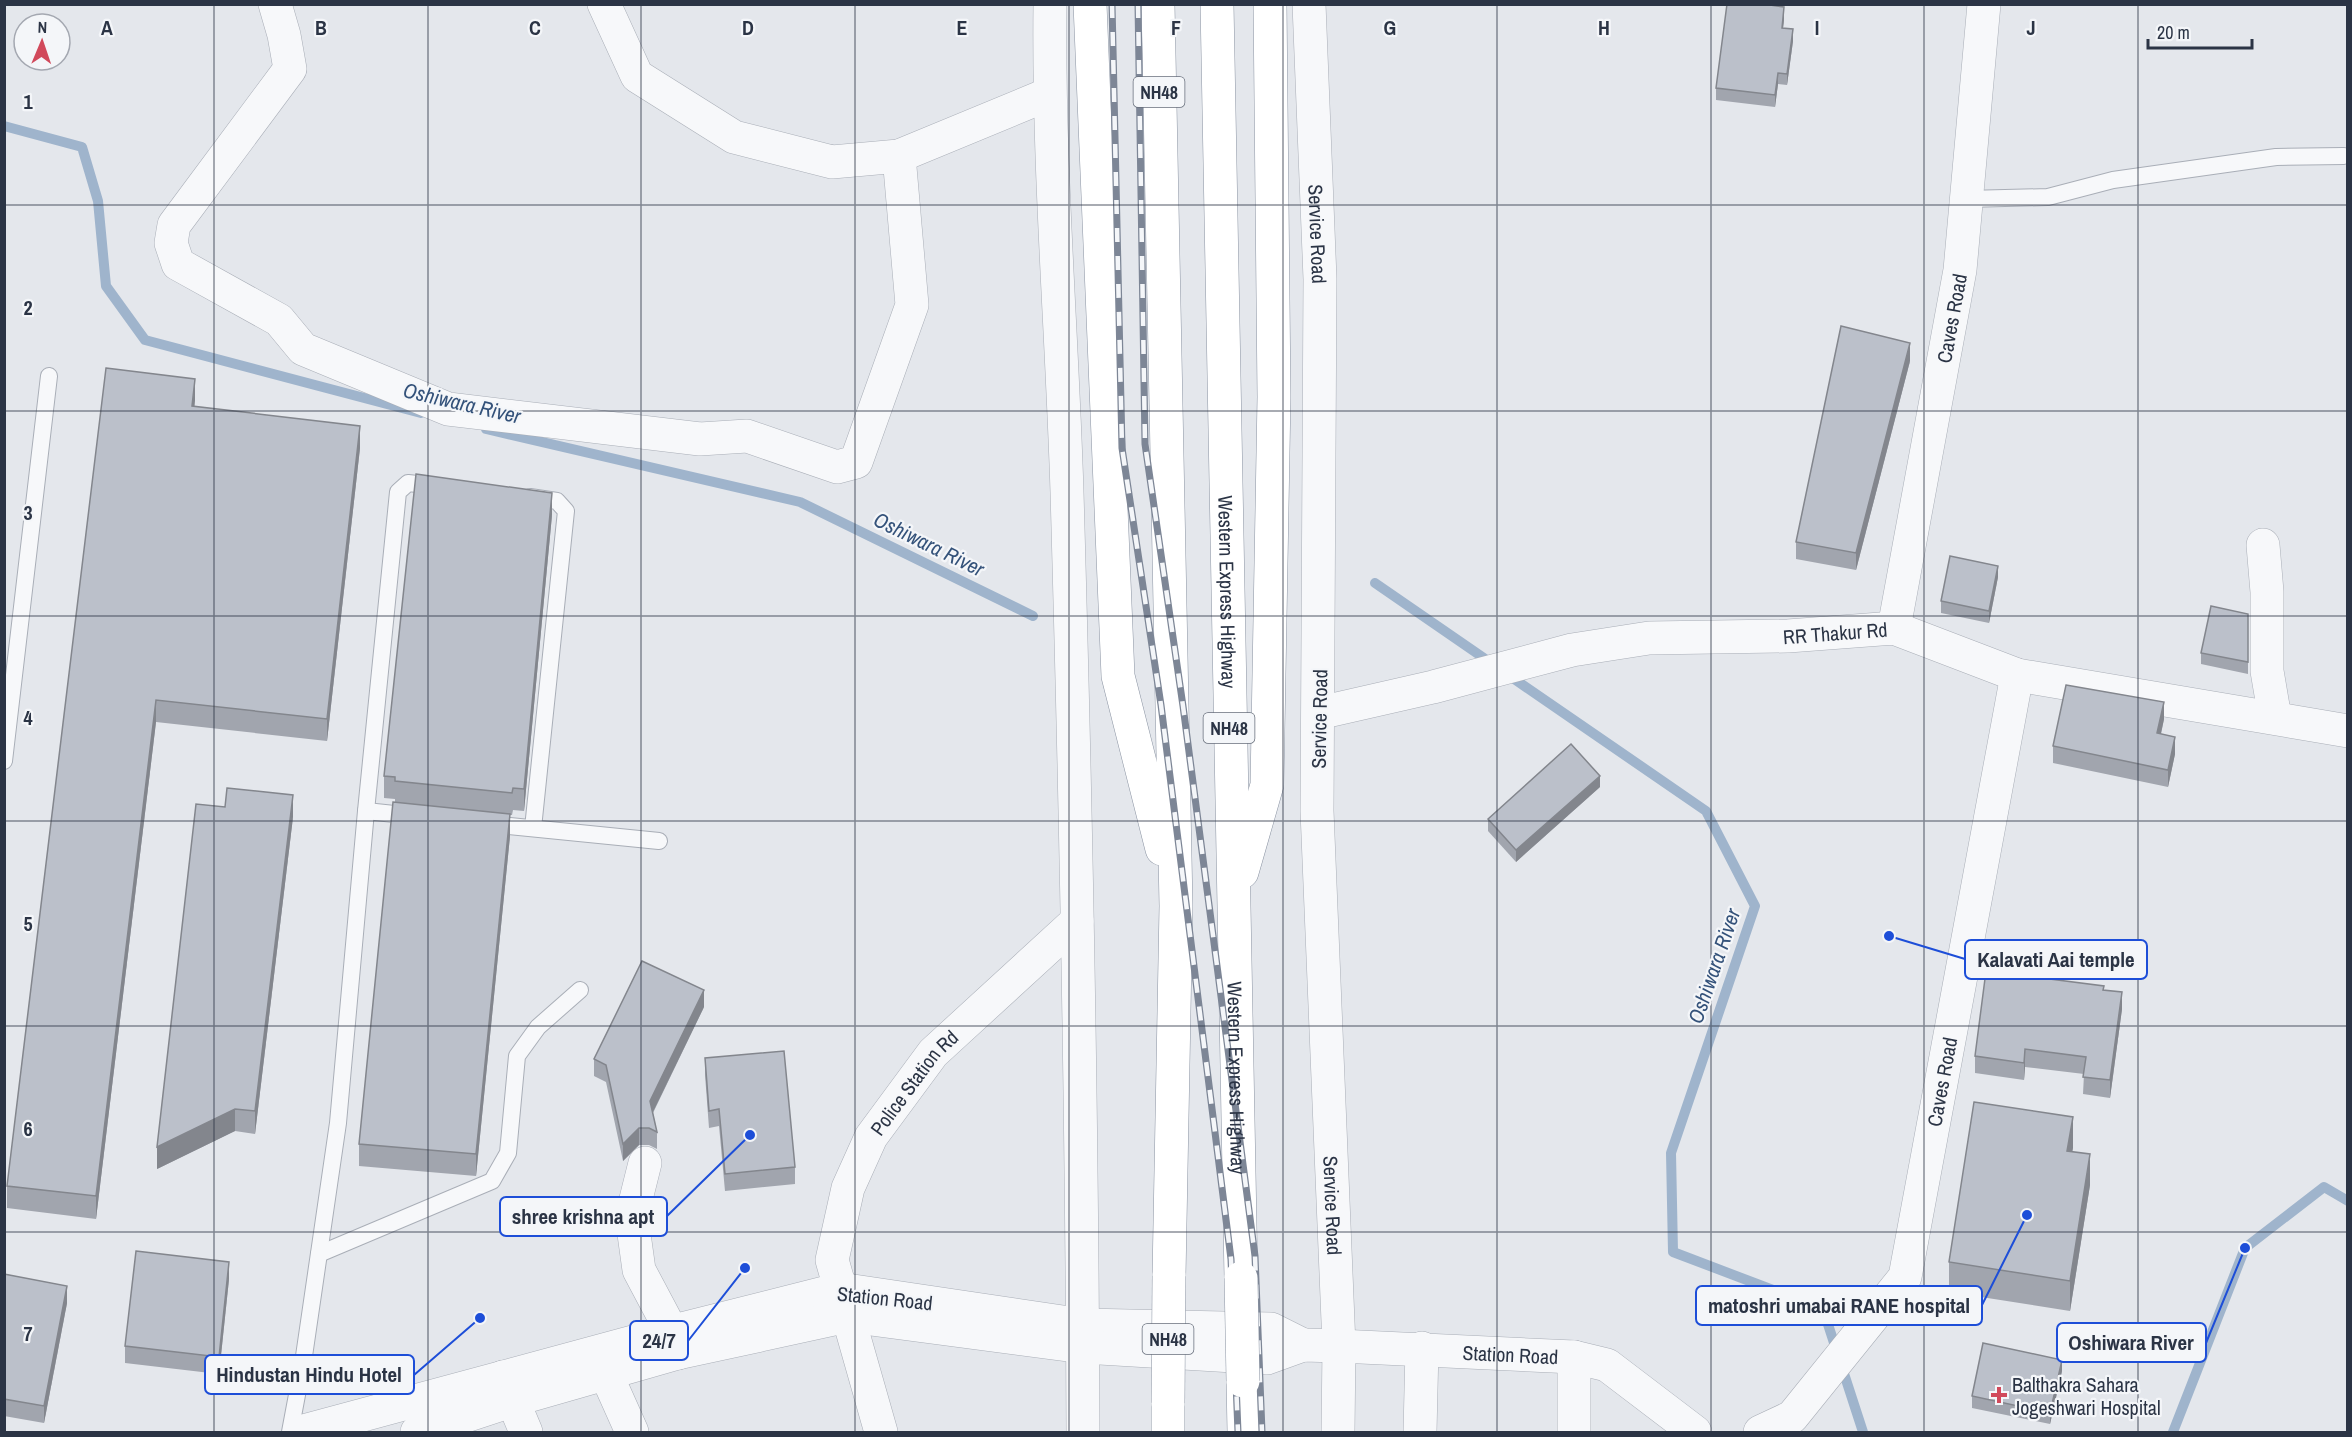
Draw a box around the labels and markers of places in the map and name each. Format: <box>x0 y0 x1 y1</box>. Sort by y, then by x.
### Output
callout: Kalavati Aai temple <box>1965 940 2147 979</box>
callout: shree krishna apt <box>500 1197 667 1236</box>
callout: matoshri umabai RANE hospital <box>1696 1286 1982 1325</box>
callout: 24/7 <box>630 1321 688 1360</box>
callout: Oshiwara River <box>2057 1323 2206 1362</box>
callout: Hindustan Hindu Hotel <box>205 1355 414 1394</box>
place label: Balthakra Sahara Jogeshwari Hospital <box>2012 1371 2161 1421</box>
marker: Balthakra Sahara Jogeshwari Hospital <box>1990 1386 2008 1404</box>

